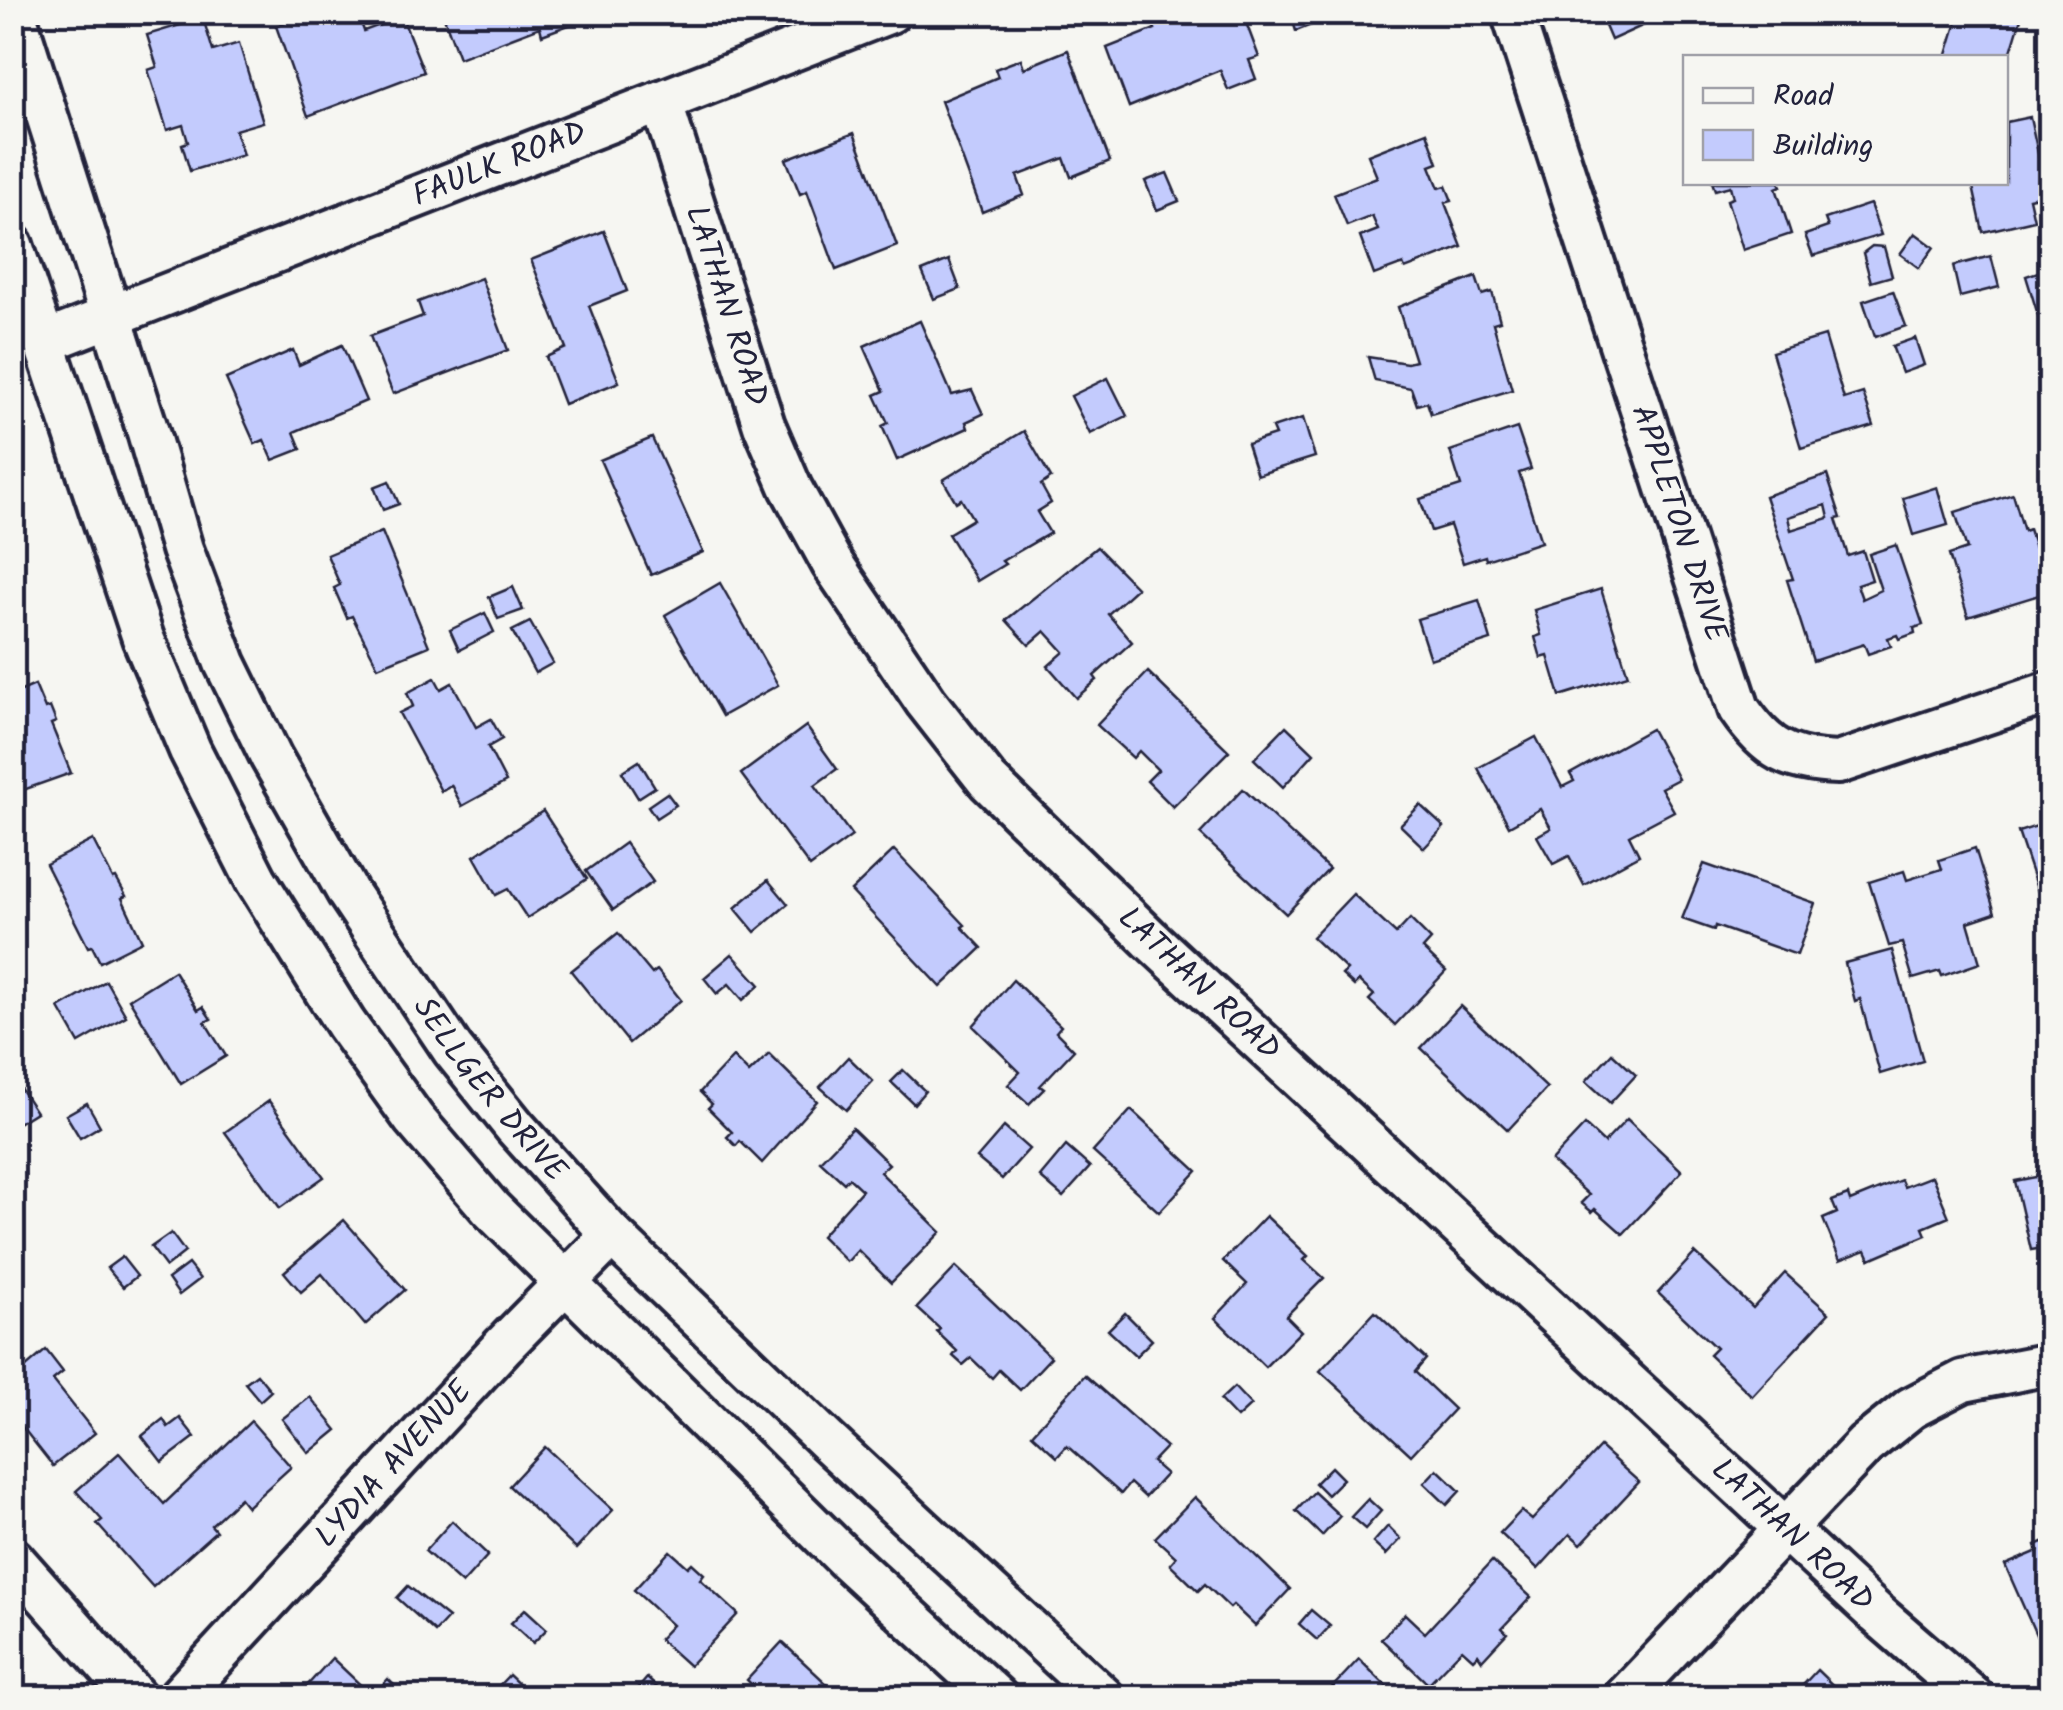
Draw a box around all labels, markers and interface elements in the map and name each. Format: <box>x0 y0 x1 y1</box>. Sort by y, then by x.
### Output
legend <box>1683 55 2008 185</box>
text: Road <box>1773 73 1834 121</box>
street label: FAULK ROAD <box>405 107 594 222</box>
text: Building <box>1773 123 1873 171</box>
street label: LATHAN ROAD <box>670 199 782 413</box>
street label: APPLETON DRIVE <box>1616 398 1741 650</box>
street label: LATHAN ROAD <box>1105 895 1292 1074</box>
street label: SELLGER DRIVE <box>399 987 580 1195</box>
street label: LYDIA AVENUE <box>303 1368 486 1560</box>
street label: LATHAN ROAD <box>1699 1446 1886 1625</box>

